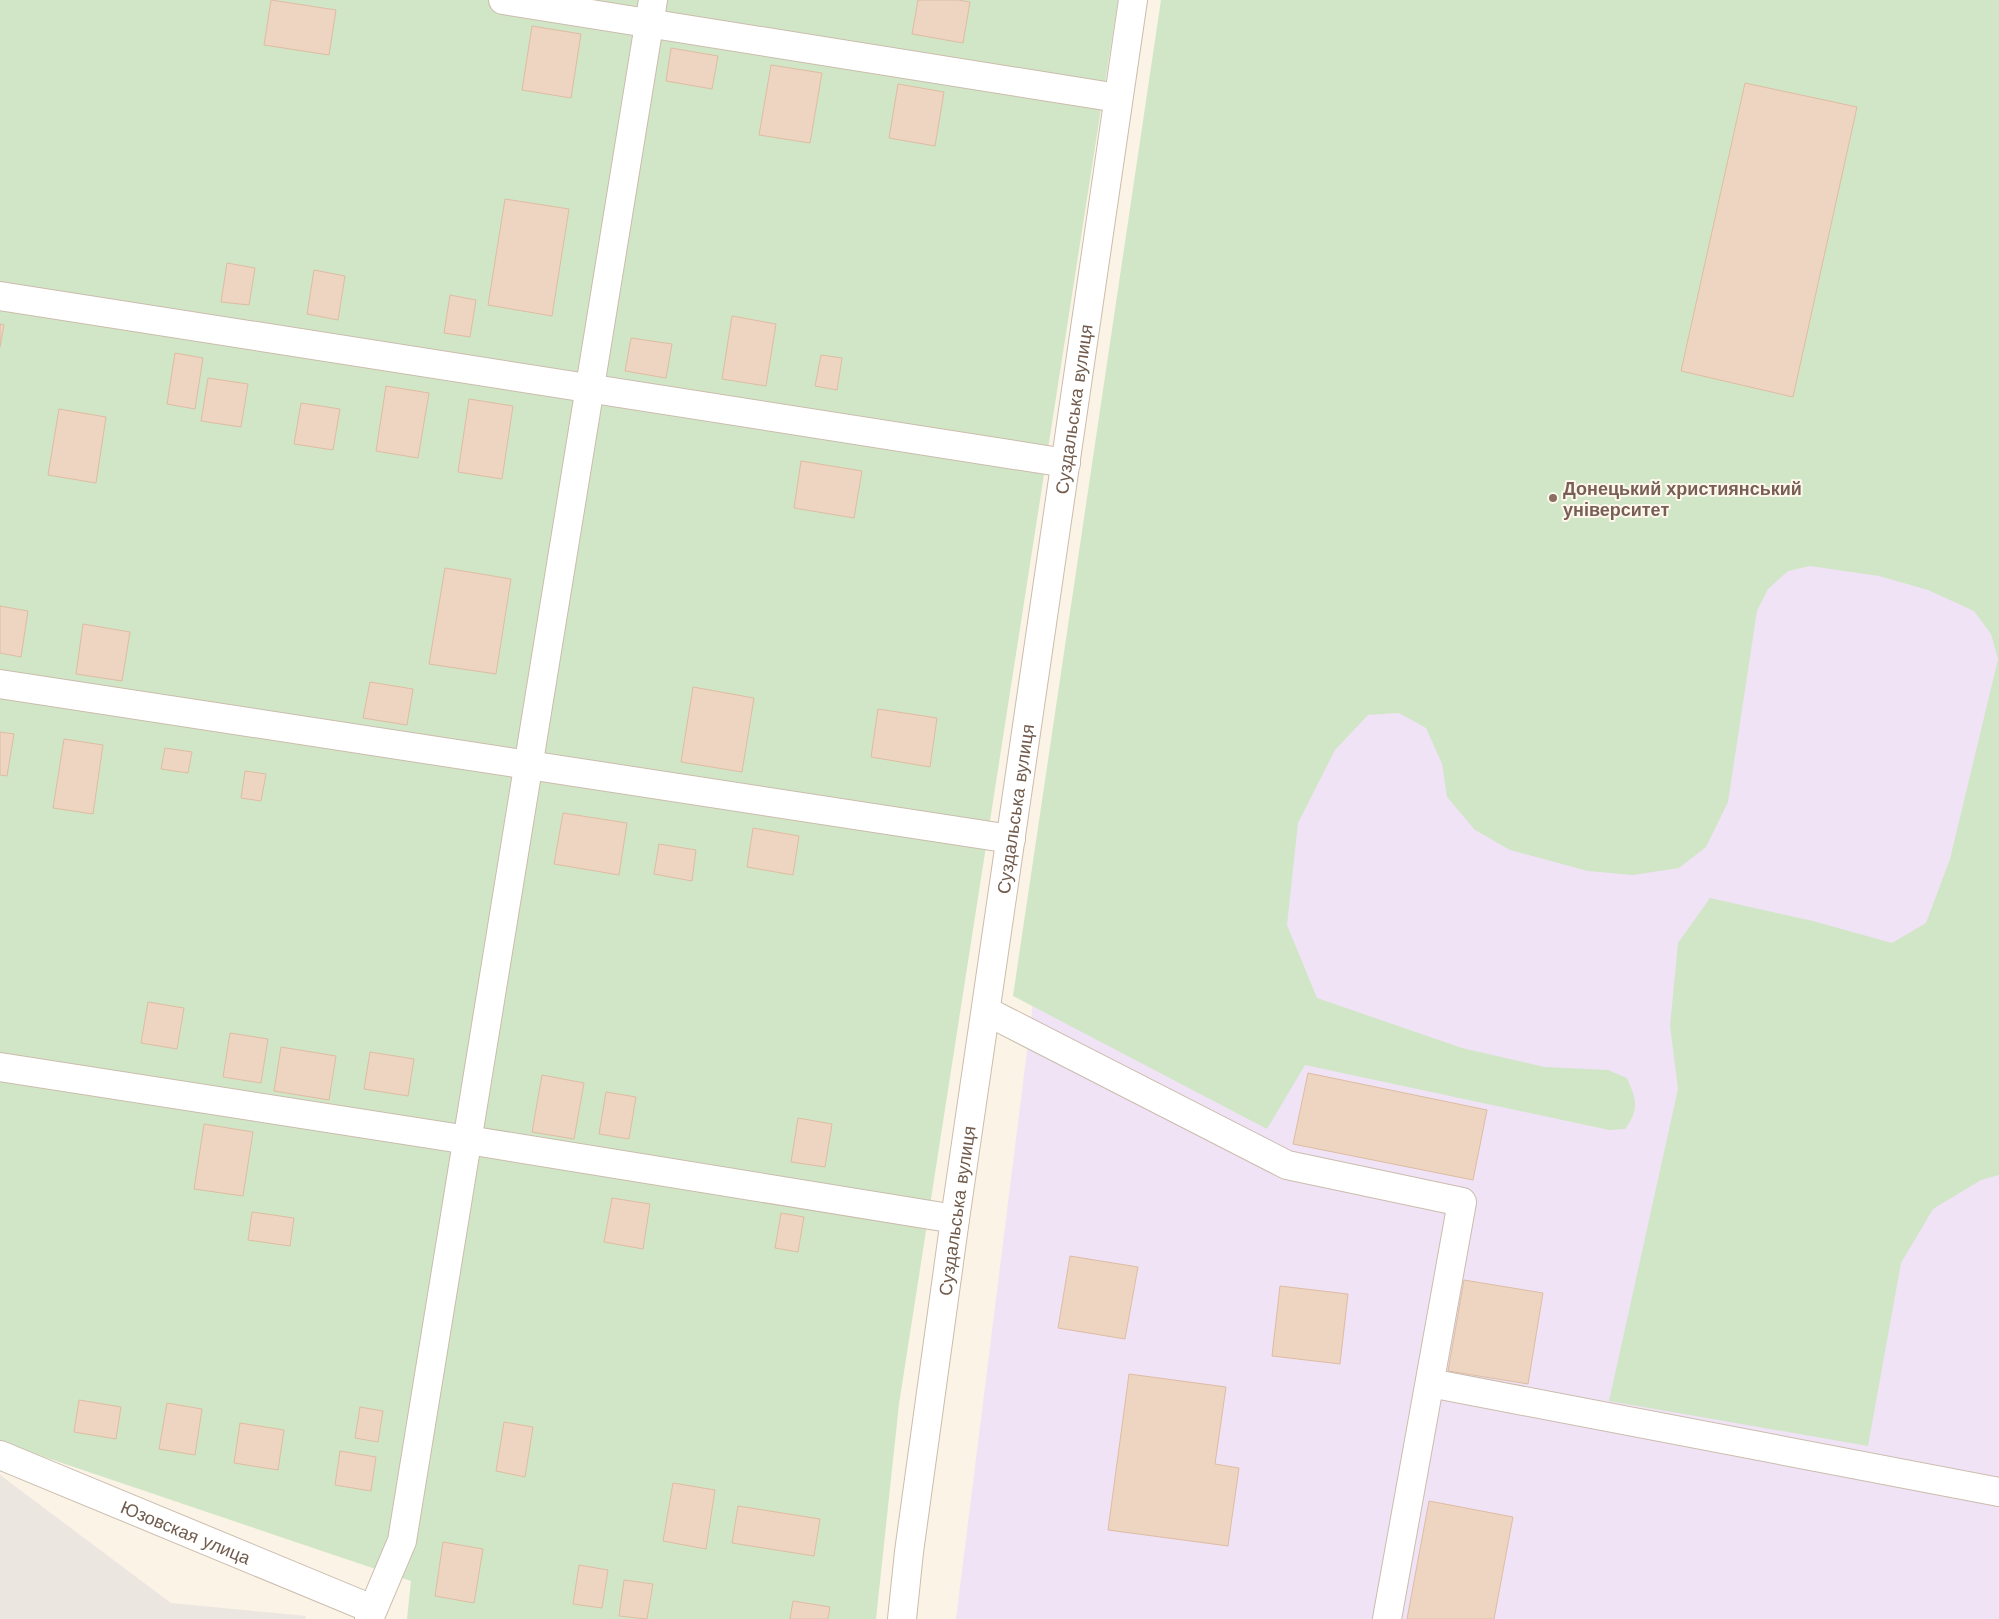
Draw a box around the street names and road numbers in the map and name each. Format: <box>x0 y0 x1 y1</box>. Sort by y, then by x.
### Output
street label: Суздальська вулиця <box>1050 323 1096 496</box>
street label: Суздальська вулиця <box>992 722 1038 895</box>
street label: Суздальська вулиця <box>934 1124 979 1297</box>
street label: Юзовская улица <box>118 1496 255 1568</box>

